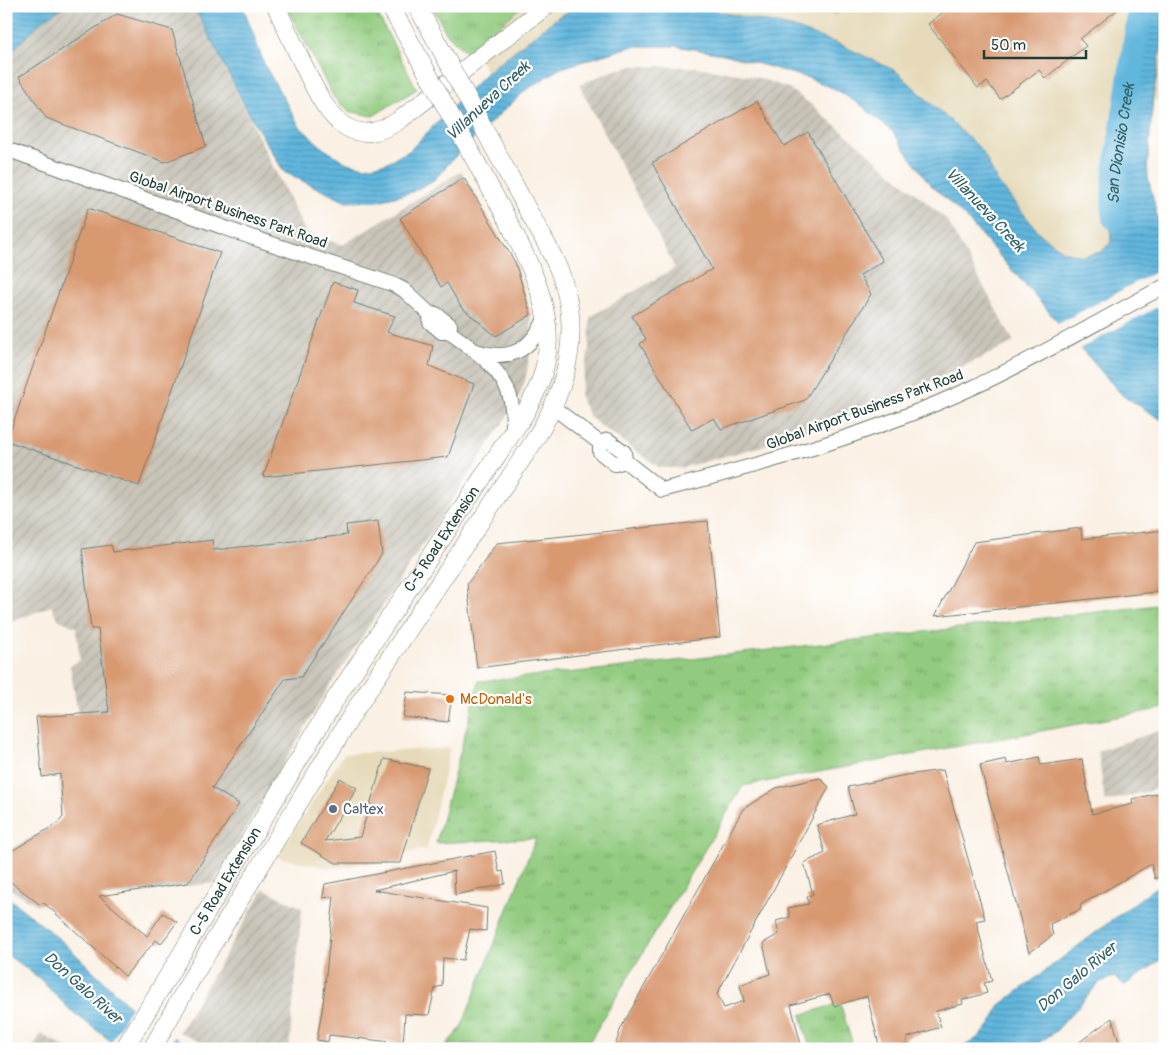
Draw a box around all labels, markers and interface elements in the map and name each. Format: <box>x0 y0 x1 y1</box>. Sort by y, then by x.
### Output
scale bar <box>984 28 1086 60</box>
text: 50 m <box>991 36 1026 55</box>
water label: Villanueva Creek <box>442 56 535 145</box>
water label: San Dionisio Creek <box>1104 80 1139 204</box>
water label: Villanueva Creek <box>941 164 1030 257</box>
street label: Global Airport Business Park Road <box>126 167 330 253</box>
street label: Global Airport Business Park Road <box>764 365 966 455</box>
street label: C-5 Road Extension <box>400 482 484 595</box>
place label: McDonald's <box>460 690 532 709</box>
marker: McDonald's <box>444 693 456 705</box>
place label: Caltex <box>343 800 384 819</box>
marker: Caltex <box>327 803 339 815</box>
street label: C-5 Road Extension <box>185 824 265 939</box>
water label: Don Galo River <box>1033 936 1123 1016</box>
water label: Don Galo River <box>40 948 128 1030</box>

